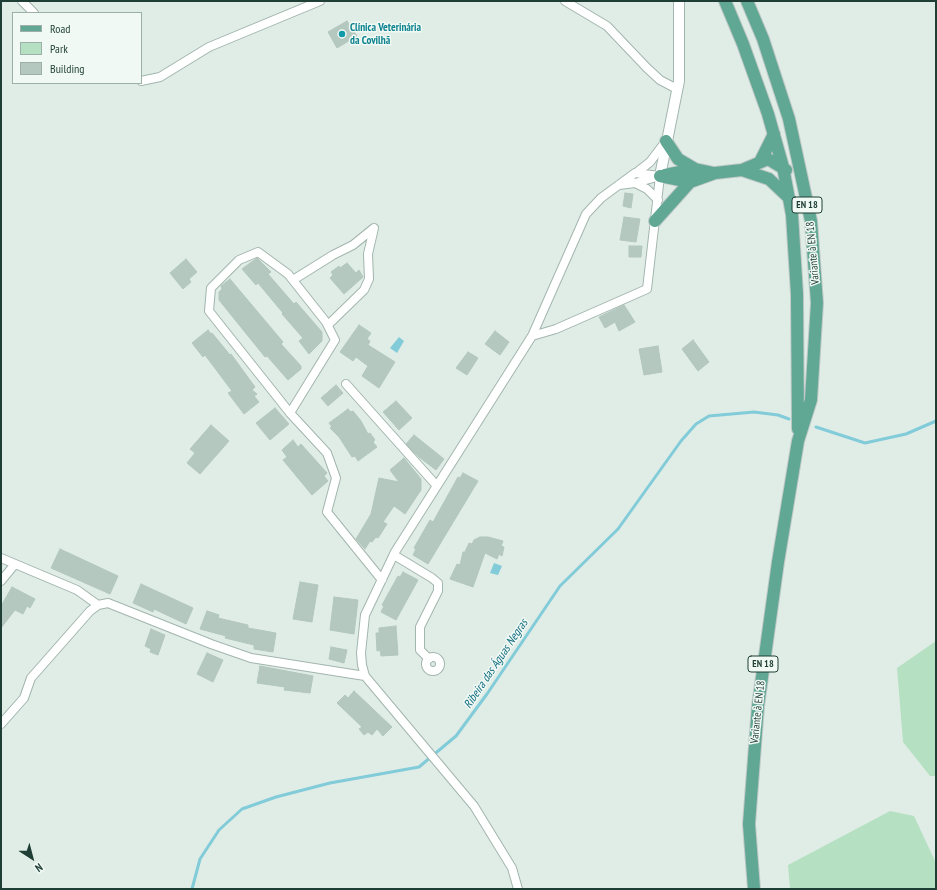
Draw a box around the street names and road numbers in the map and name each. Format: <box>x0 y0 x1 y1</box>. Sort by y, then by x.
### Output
road number: EN 18 <box>792 197 822 213</box>
street label: Variante à EN 18 <box>804 221 822 285</box>
road number: EN 18 <box>748 656 778 672</box>
street label: Variante à EN 18 <box>748 680 768 744</box>

